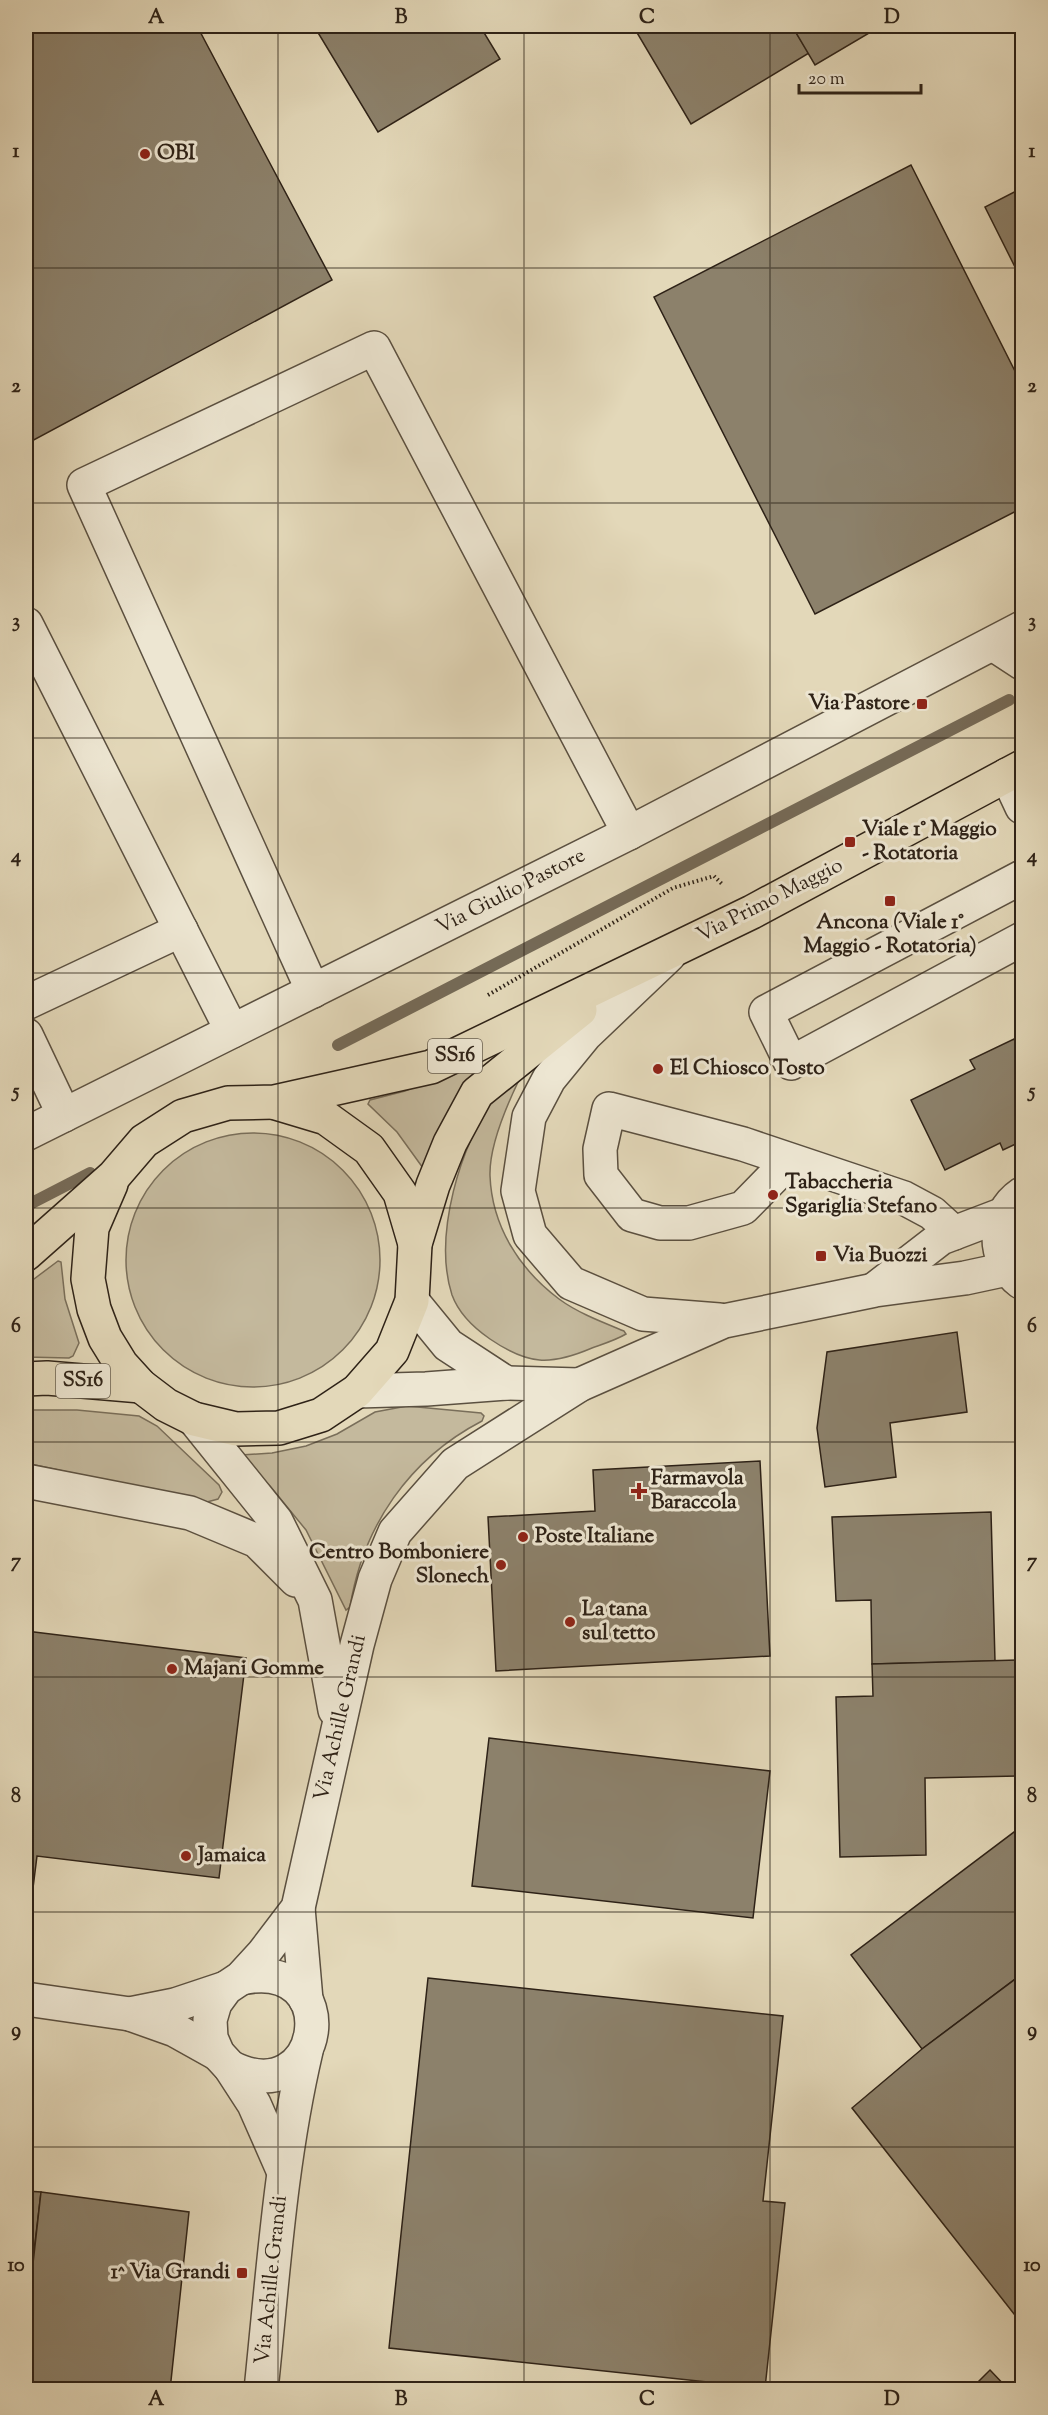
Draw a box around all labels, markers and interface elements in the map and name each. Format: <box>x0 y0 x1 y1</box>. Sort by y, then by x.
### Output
text: A <box>148 4 165 33</box>
text: B <box>395 4 408 33</box>
text: C <box>639 4 655 33</box>
text: D <box>884 4 900 33</box>
scale bar <box>799 57 920 95</box>
text: 20 m <box>808 67 845 93</box>
text: 1 <box>13 138 20 167</box>
text: 1 <box>1029 138 1036 167</box>
place label: OBI <box>157 139 195 169</box>
marker: OBI <box>138 147 152 161</box>
text: 2 <box>11 373 21 402</box>
text: 2 <box>1027 373 1037 402</box>
text: 3 <box>12 608 20 637</box>
text: 3 <box>1028 608 1036 637</box>
place label: Via Pastore <box>808 689 910 719</box>
marker: Via Pastore <box>915 697 929 711</box>
place label: Viale 1° Maggio - Rotatoria <box>862 815 997 869</box>
marker: Viale 1° Maggio - Rotatoria <box>843 835 857 849</box>
street label: Via Giulio Pastore <box>431 841 591 943</box>
text: 4 <box>10 843 21 872</box>
text: 4 <box>1026 843 1037 872</box>
street label: Via Primo Maggio <box>692 851 848 951</box>
marker: Ancona (Viale 1° Maggio - Rotatoria) <box>883 894 897 908</box>
place label: Ancona (Viale 1° Maggio - Rotatoria) <box>803 908 977 962</box>
road number: SS16 <box>428 1039 482 1073</box>
place label: El Chiosco Tosto <box>670 1054 825 1084</box>
marker: El Chiosco Tosto <box>651 1062 665 1076</box>
text: 5 <box>11 1078 20 1107</box>
text: 5 <box>1027 1078 1036 1107</box>
place label: Tabaccheria Sgariglia Stefano <box>785 1168 938 1222</box>
marker: Tabaccheria Sgariglia Stefano <box>766 1188 780 1202</box>
place label: Via Buozzi <box>833 1241 928 1271</box>
marker: Via Buozzi <box>814 1249 828 1263</box>
text: 6 <box>11 1313 21 1342</box>
text: 6 <box>1027 1313 1037 1342</box>
road number: SS16 <box>56 1364 110 1398</box>
place label: Farmavola Baraccola <box>651 1464 744 1518</box>
marker: Farmavola Baraccola <box>632 1484 646 1498</box>
place label: Poste Italiane <box>535 1522 655 1552</box>
marker: Poste Italiane <box>516 1530 530 1544</box>
place label: Centro Bomboniere Slonech <box>309 1538 490 1592</box>
text: 7 <box>11 1548 22 1577</box>
text: 7 <box>1027 1548 1038 1577</box>
marker: Centro Bomboniere Slonech <box>494 1558 508 1572</box>
place label: La tana sul tetto <box>582 1595 656 1649</box>
marker: La tana sul tetto <box>563 1615 577 1629</box>
street label: Via Achille Grandi <box>307 1632 375 1804</box>
place label: Majani Gomme <box>184 1654 324 1684</box>
marker: Majani Gomme <box>165 1662 179 1676</box>
text: 8 <box>11 1783 21 1812</box>
text: 8 <box>1027 1783 1037 1812</box>
place label: Jamaica <box>196 1841 266 1871</box>
marker: Jamaica <box>179 1849 193 1863</box>
text: 9 <box>11 2017 21 2046</box>
text: 9 <box>1027 2017 1037 2046</box>
street label: Via Achille Grandi <box>248 2194 296 2366</box>
text: 10 <box>7 2252 25 2281</box>
text: 10 <box>1023 2252 1041 2281</box>
place label: 1^ Via Grandi <box>111 2258 230 2288</box>
marker: 1^ Via Grandi <box>235 2266 249 2280</box>
text: A <box>148 2386 165 2415</box>
text: B <box>395 2386 408 2415</box>
text: C <box>639 2386 655 2415</box>
text: D <box>884 2386 900 2415</box>

